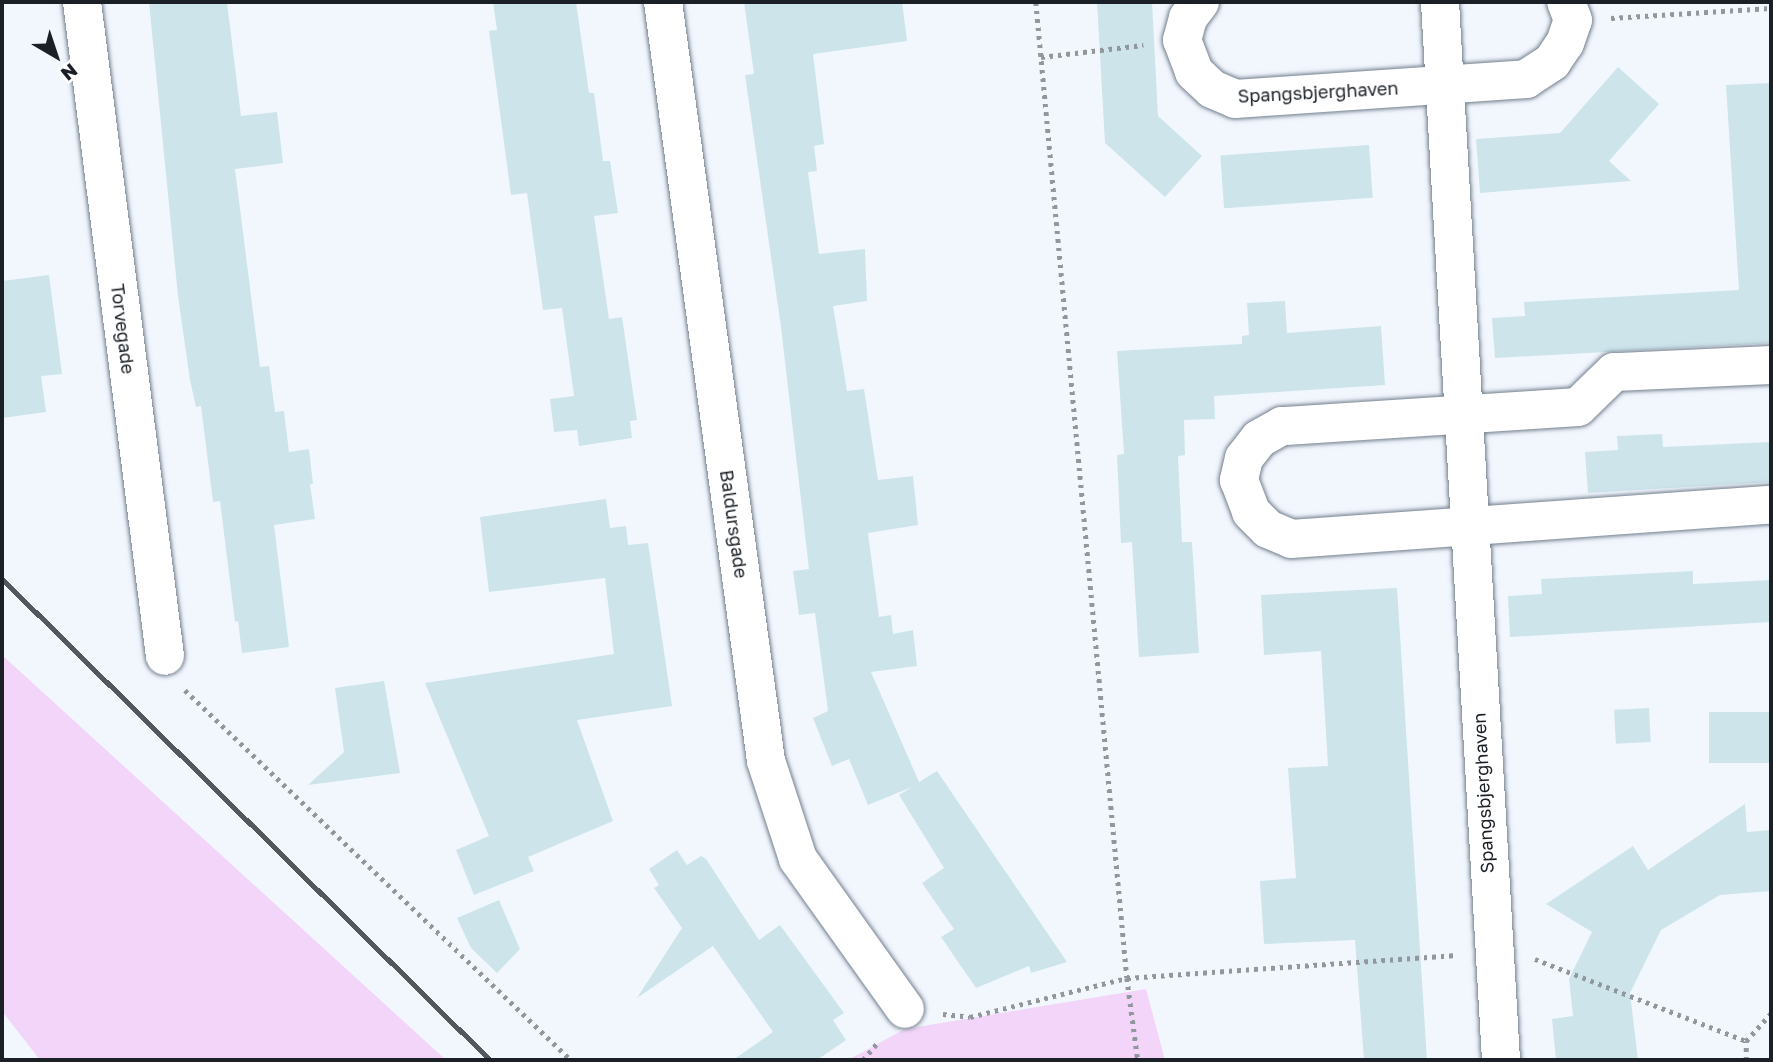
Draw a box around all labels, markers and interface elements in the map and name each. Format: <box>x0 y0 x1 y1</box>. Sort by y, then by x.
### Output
north arrow <box>21 21 91 91</box>
text: N <box>57 59 82 86</box>
street label: Spangsbjerghaven <box>1237 77 1399 107</box>
street label: Torvegade <box>107 283 139 375</box>
street label: Baldursgade <box>716 468 752 580</box>
street label: Spangsbjerghaven <box>1468 712 1498 874</box>

